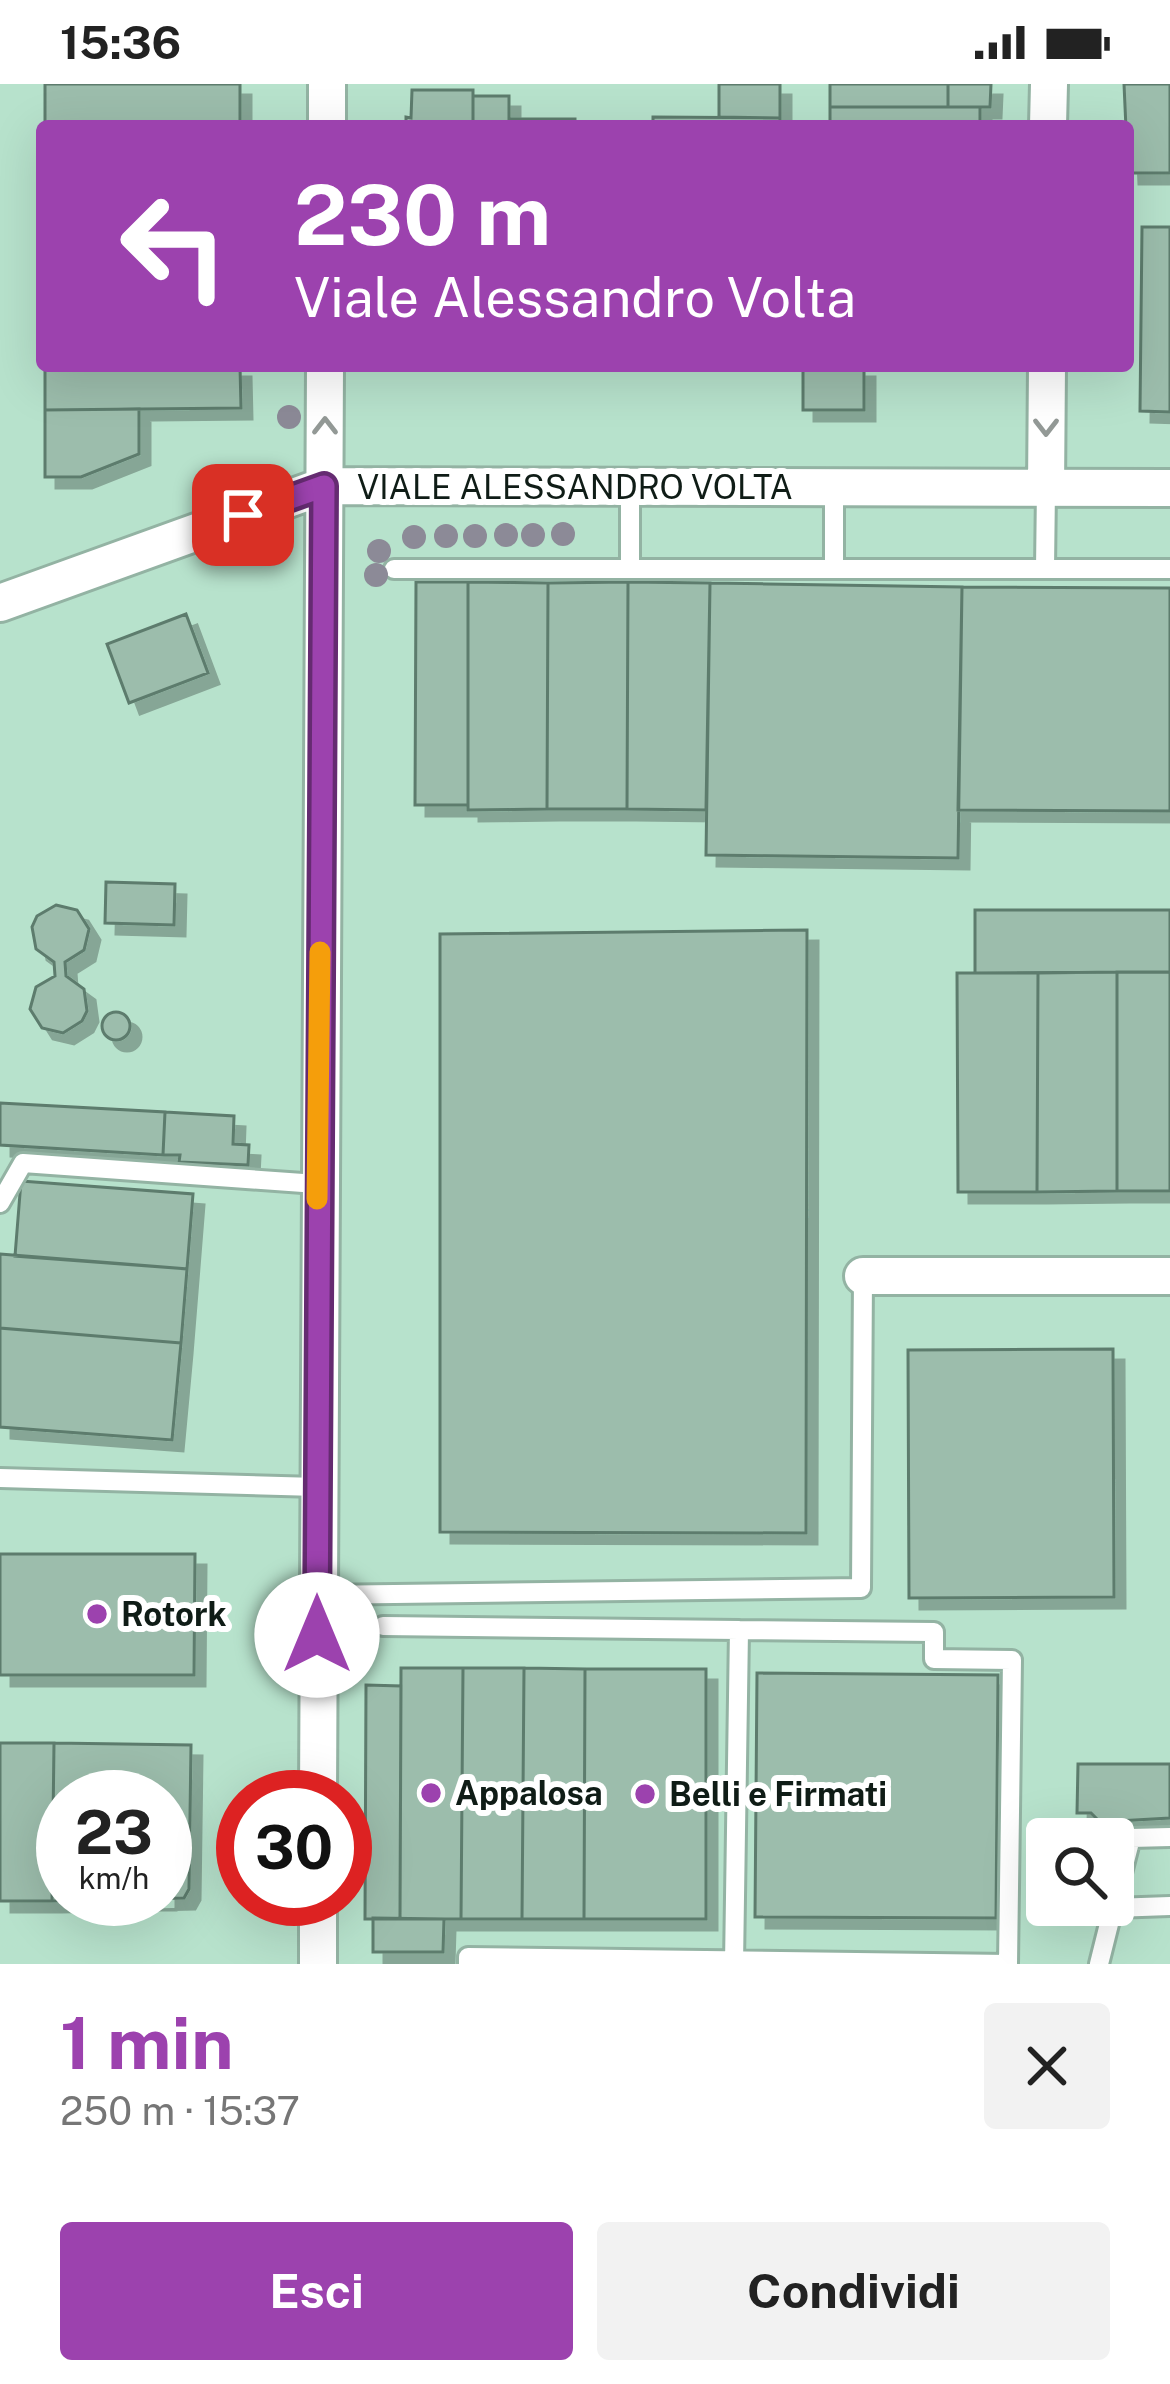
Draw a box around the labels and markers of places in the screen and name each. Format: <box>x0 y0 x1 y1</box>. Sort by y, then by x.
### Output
pin <box>192 464 294 566</box>
place label: Rotork <box>121 1595 227 1633</box>
marker: Rotork <box>84 1601 110 1627</box>
place label: Appalosa <box>455 1774 603 1812</box>
place label: Belli e Firmati <box>669 1775 887 1813</box>
marker: Appalosa <box>418 1780 444 1806</box>
marker: Belli e Firmati <box>632 1781 658 1807</box>

